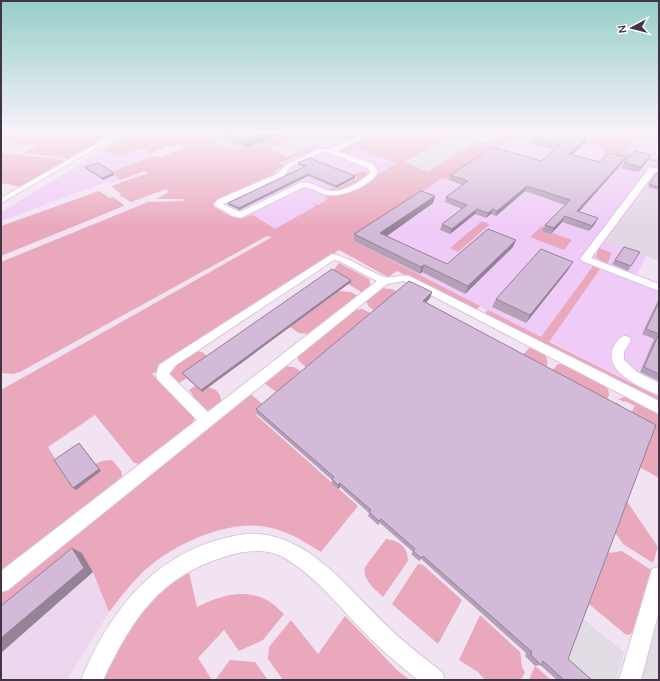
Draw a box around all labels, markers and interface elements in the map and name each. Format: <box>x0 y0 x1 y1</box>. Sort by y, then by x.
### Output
north arrow <box>612 8 652 48</box>
text: N <box>615 24 631 34</box>

